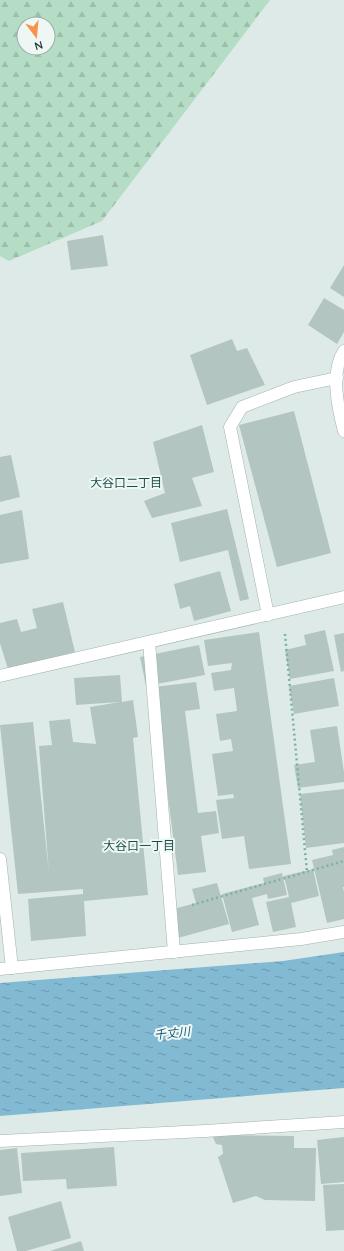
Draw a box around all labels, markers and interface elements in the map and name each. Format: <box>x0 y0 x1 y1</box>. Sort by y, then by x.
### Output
north arrow <box>16 16 56 56</box>
text: N <box>33 38 45 53</box>
district label: 大谷口二丁目 <box>90 475 162 490</box>
district label: 大谷口一丁目 <box>103 838 175 853</box>
water label: 千丈川 <box>153 1023 193 1042</box>

